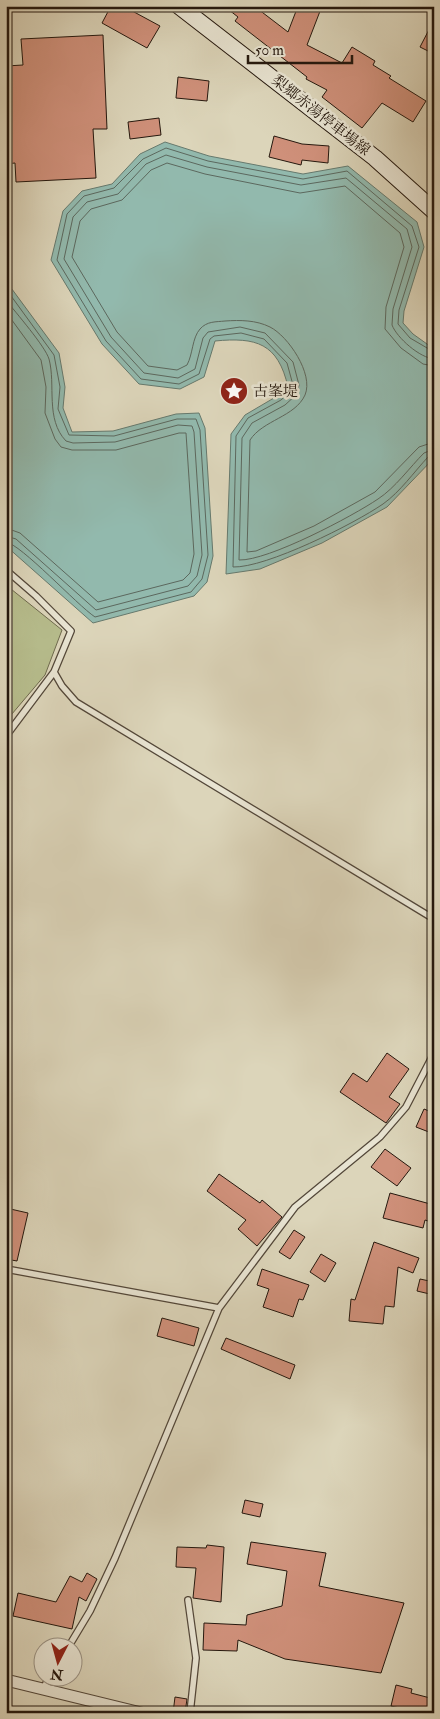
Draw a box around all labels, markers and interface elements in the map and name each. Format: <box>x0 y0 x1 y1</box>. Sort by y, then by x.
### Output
scale bar <box>248 32 351 64</box>
text: 50 m <box>255 41 284 60</box>
street label: 梨郷赤湯停車場線 <box>268 71 374 160</box>
place icon: 古峯堤 <box>219 376 249 406</box>
place label: 古峯堤 <box>253 382 298 401</box>
north arrow <box>32 1636 82 1686</box>
text: N <box>49 1665 65 1684</box>

